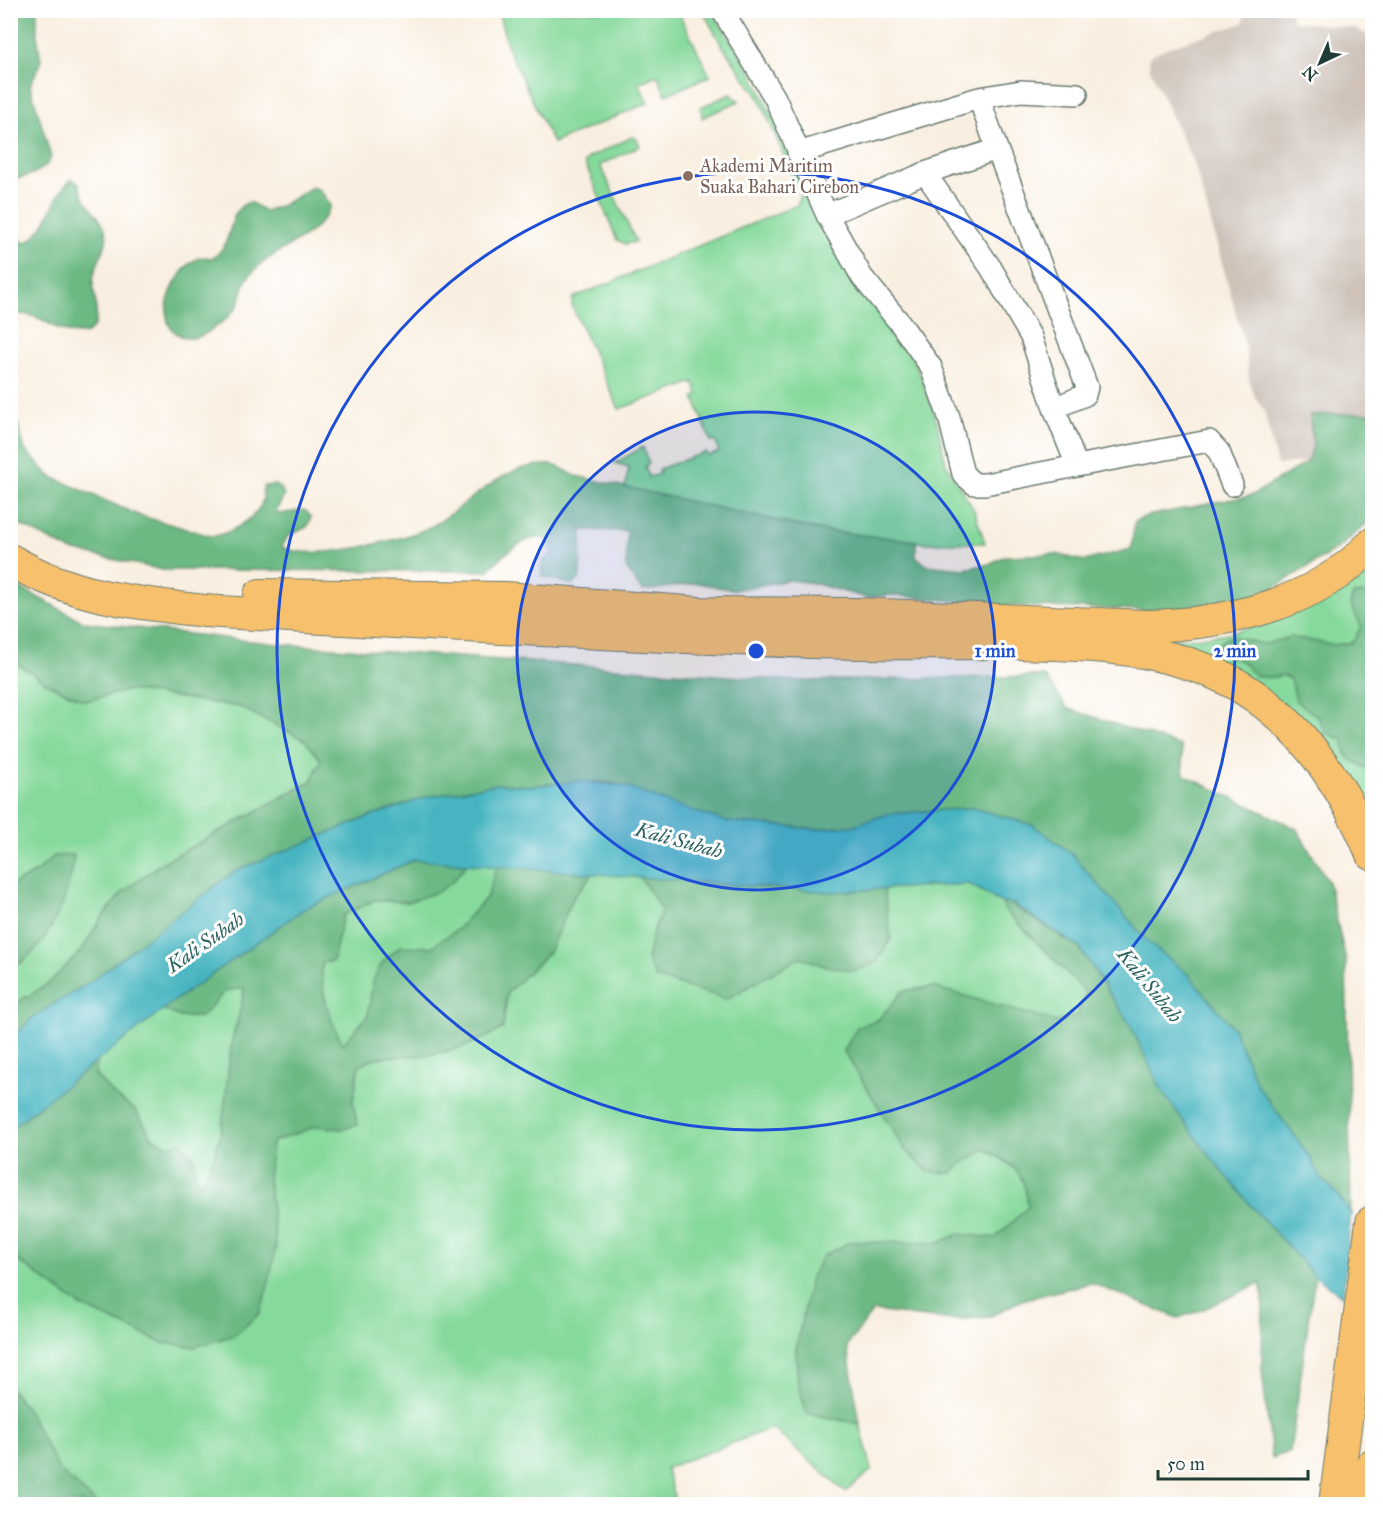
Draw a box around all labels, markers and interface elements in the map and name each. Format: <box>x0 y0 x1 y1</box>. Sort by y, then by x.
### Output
north arrow <box>1290 33 1350 93</box>
text: N <box>1298 62 1321 85</box>
place label: Akademi Maritim Suaka Bahari Cirebon <box>699 155 859 198</box>
marker: Akademi Maritim Suaka Bahari Cirebon <box>681 169 695 183</box>
text: 1 min <box>975 640 1016 662</box>
text: 2 min <box>1214 640 1257 662</box>
centre of rings <box>746 641 766 661</box>
water label: Kali Subah <box>632 817 725 863</box>
water label: Kali Subah <box>161 906 249 978</box>
water label: Kali Subah <box>1112 942 1188 1027</box>
scale bar <box>1158 1443 1308 1481</box>
text: 50 m <box>1167 1453 1205 1475</box>

